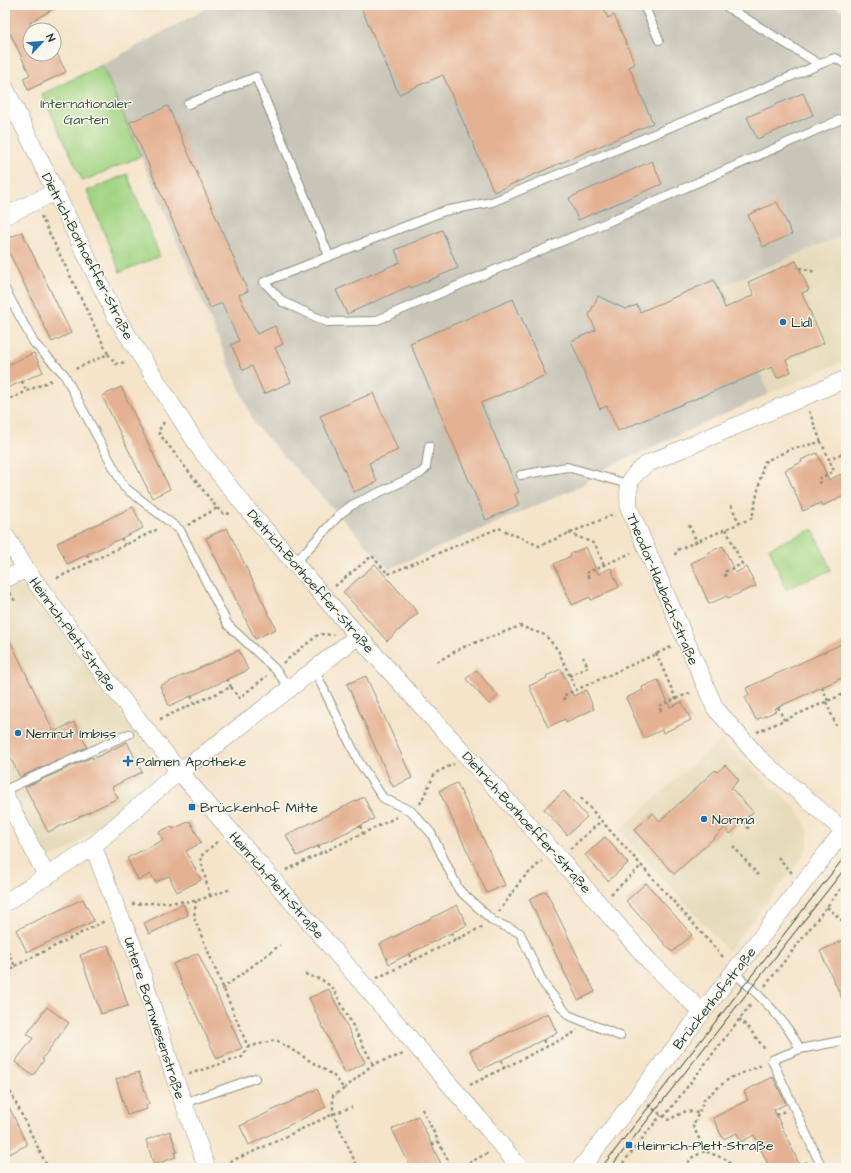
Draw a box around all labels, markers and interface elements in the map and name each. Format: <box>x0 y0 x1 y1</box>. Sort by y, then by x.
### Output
north arrow <box>22 22 62 62</box>
text: N <box>42 31 59 44</box>
park label: Internationaler Garten <box>40 94 132 130</box>
street label: Dietrich-Bonhoeffer-Straße <box>36 170 138 344</box>
place label: Lidl <box>791 313 812 333</box>
marker: Lidl <box>778 317 788 327</box>
street label: Dietrich-Bonhoeffer-Straße <box>242 505 379 658</box>
street label: Theodor-Haubach-Straße <box>621 510 703 669</box>
street label: Heinrich-Plett-Straße <box>24 573 121 696</box>
place label: Nemrut Imbiss <box>26 724 116 744</box>
marker: Nemrut Imbiss <box>13 728 23 738</box>
street label: Dietrich-Bonhoeffer-Straße <box>457 747 596 898</box>
place label: Palmen Apotheke <box>136 752 247 772</box>
marker: Palmen Apotheke <box>123 756 133 766</box>
place label: Brückenhof Mitte <box>200 798 319 818</box>
marker: Brückenhof Mitte <box>187 802 197 812</box>
place label: Norma <box>712 810 754 830</box>
marker: Norma <box>699 814 709 824</box>
street label: Heinrich-Plett-Straße <box>224 828 329 944</box>
street label: Untere Bornwiesenstraße <box>118 935 190 1102</box>
street label: Brückenhofstraße <box>668 943 761 1054</box>
place label: Heinrich-Plett-Straße <box>637 1136 774 1156</box>
marker: Heinrich-Plett-Straße <box>624 1140 634 1150</box>

